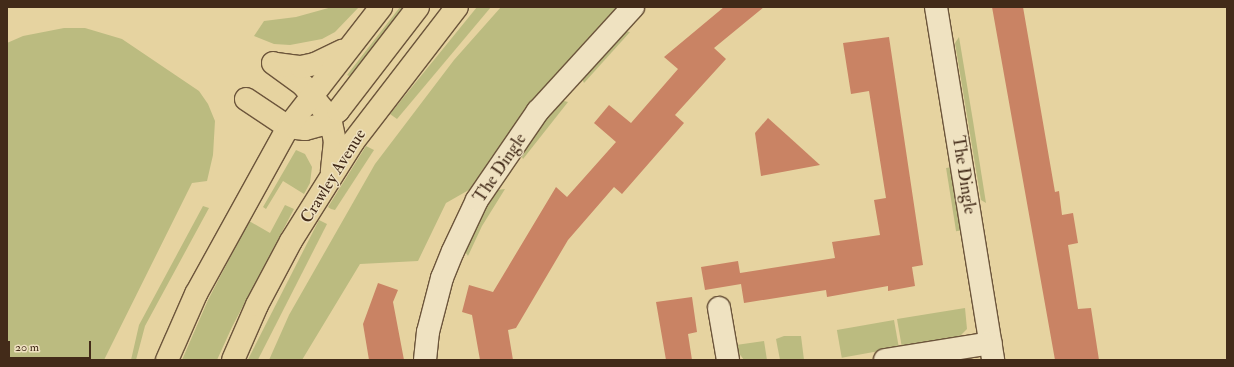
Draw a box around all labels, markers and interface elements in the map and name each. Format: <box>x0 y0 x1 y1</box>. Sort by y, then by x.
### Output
street label: Crawley Avenue <box>296 125 370 227</box>
street label: The Dingle <box>469 129 531 207</box>
street label: The Dingle <box>948 134 980 216</box>
scale bar <box>10 333 93 359</box>
text: 20 m <box>15 340 39 355</box>

